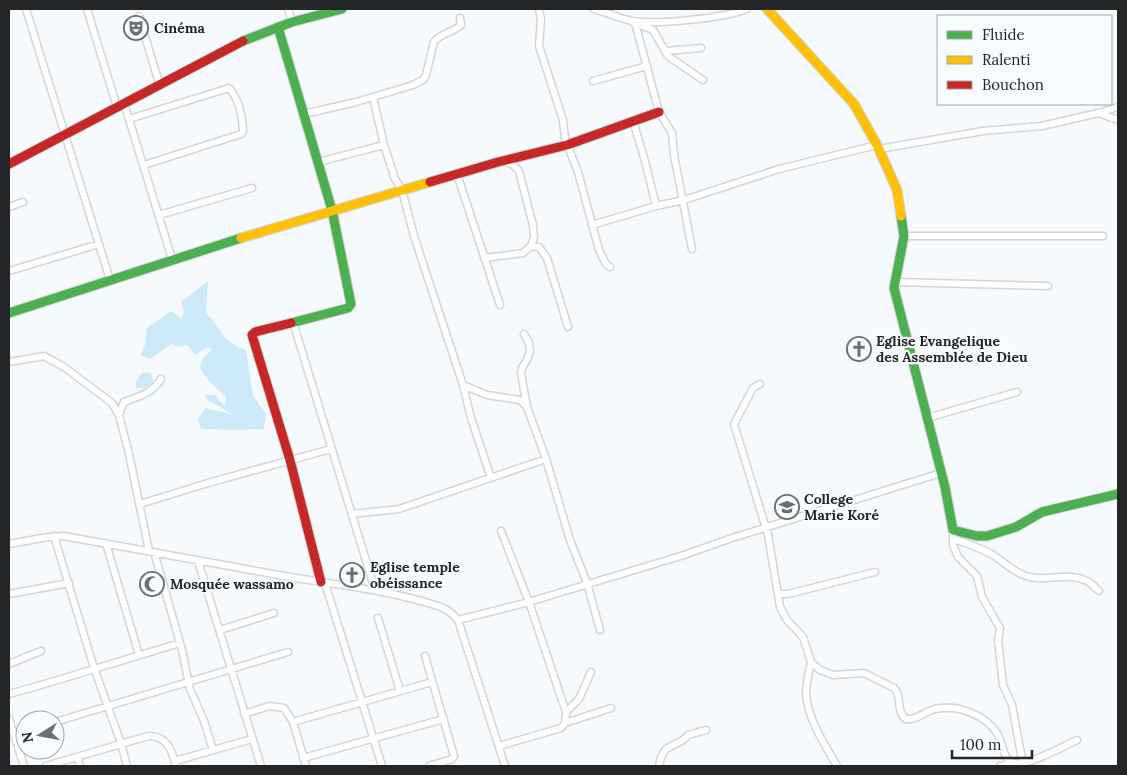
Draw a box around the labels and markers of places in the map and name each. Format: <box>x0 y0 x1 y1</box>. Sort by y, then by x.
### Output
theatre icon: Cinéma <box>123 15 149 41</box>
place label: Cinéma <box>154 19 206 37</box>
place label: Eglise Evangelique des Assemblée de Dieu <box>876 332 1028 366</box>
church icon: Eglise Evangelique des Assemblée de Dieu <box>846 336 872 362</box>
place label: College Marie Koré <box>804 490 879 524</box>
school or university icon: College Marie Koré <box>774 494 800 520</box>
place label: Eglise temple obéissance <box>370 558 460 592</box>
church icon: Eglise temple obéissance <box>339 562 365 588</box>
mosque icon: Mosquée wassamo <box>139 571 165 597</box>
place label: Mosquée wassamo <box>170 575 294 593</box>

